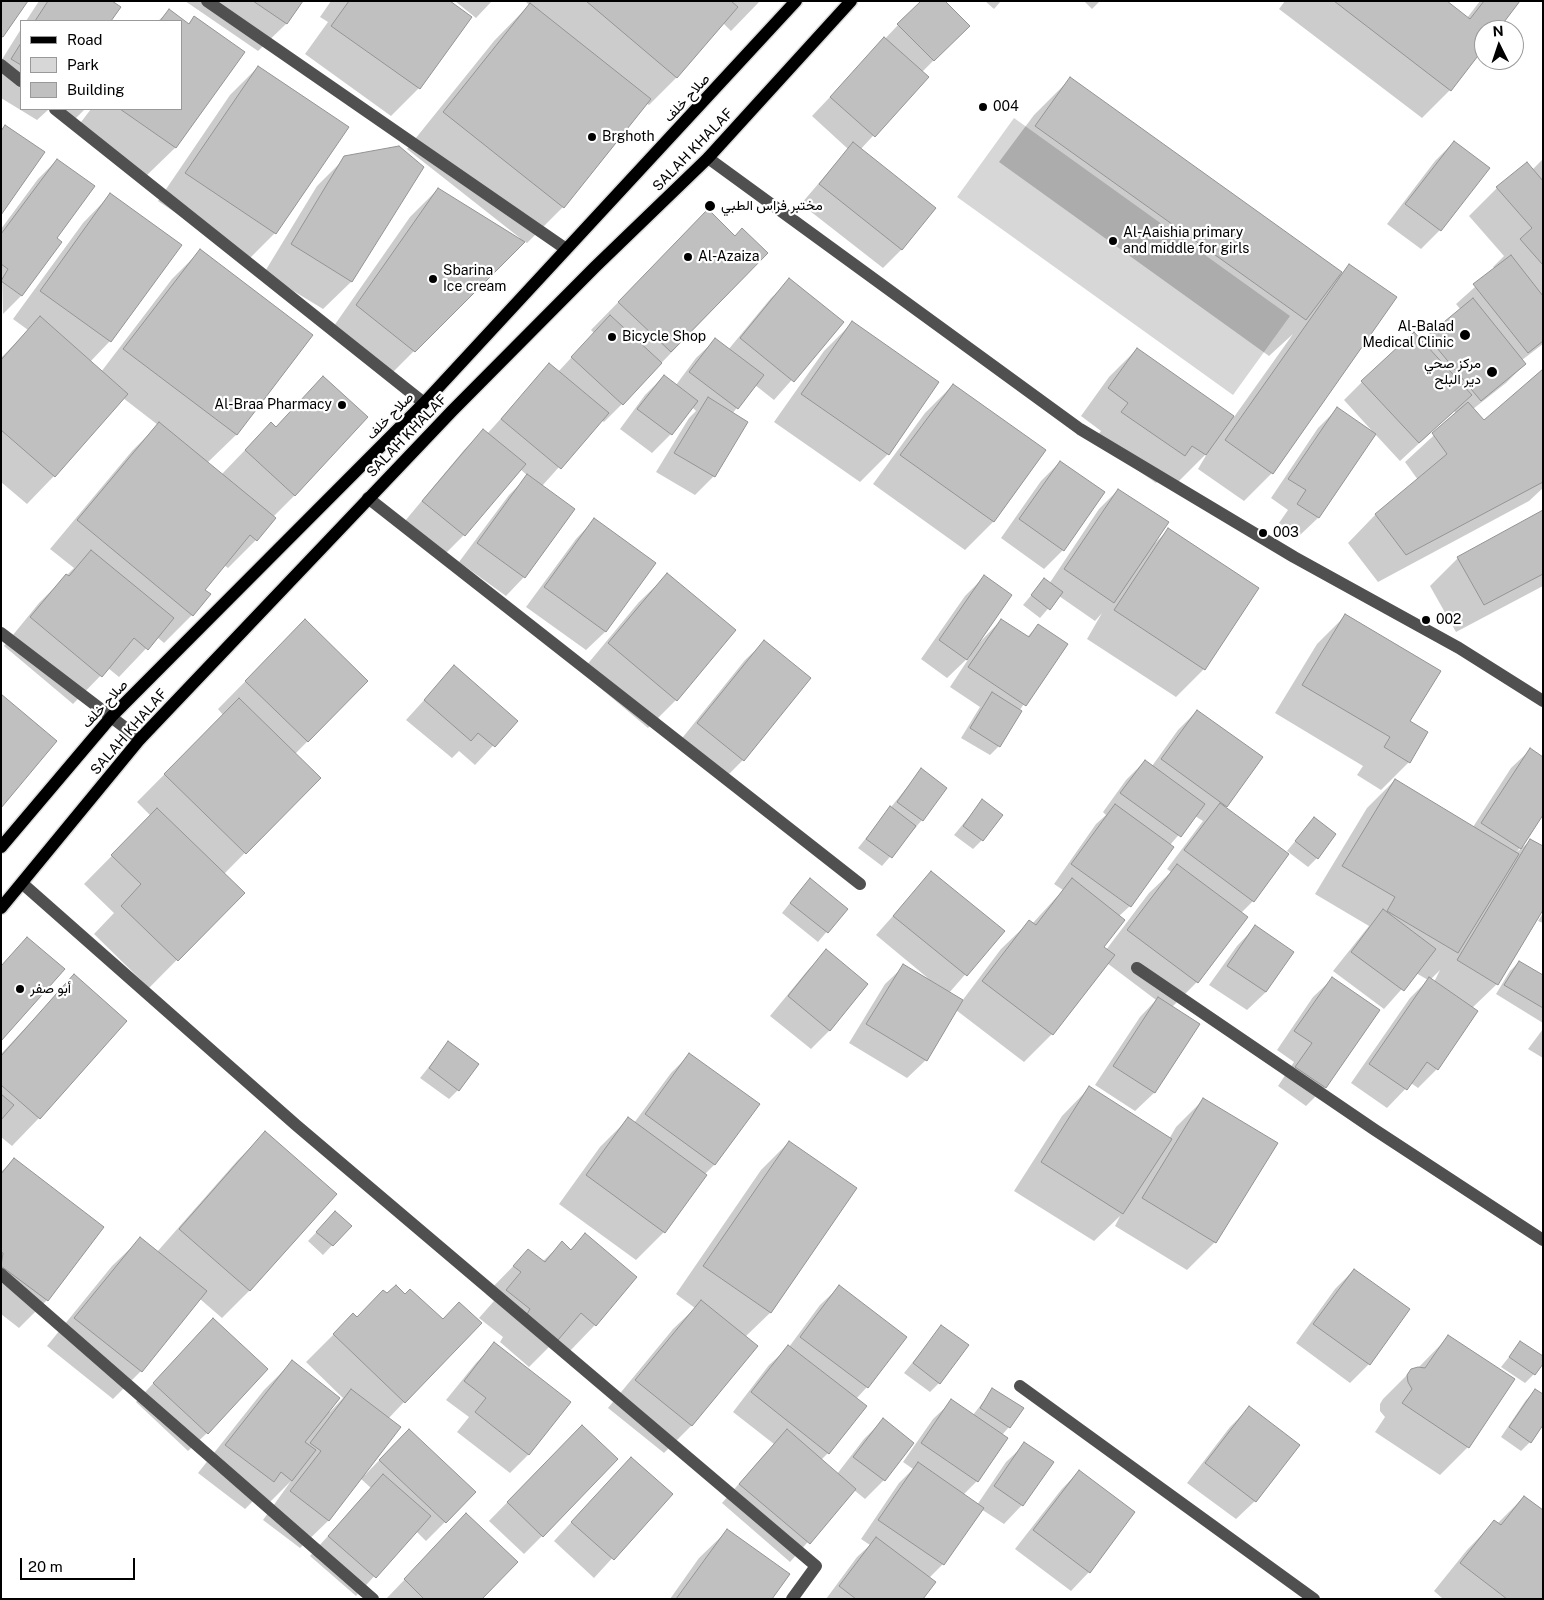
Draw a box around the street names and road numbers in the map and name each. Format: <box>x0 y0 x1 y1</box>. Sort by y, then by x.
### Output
street label: صلاح خلف <box>660 70 714 126</box>
street label: SALAH KHALAF <box>649 105 737 195</box>
street label: صلاح خلف <box>363 389 417 443</box>
street label: SALAH KHALAF <box>363 391 451 481</box>
street label: صلاح خلف <box>78 676 132 732</box>
street label: SALAH KHALAF <box>87 686 171 778</box>

